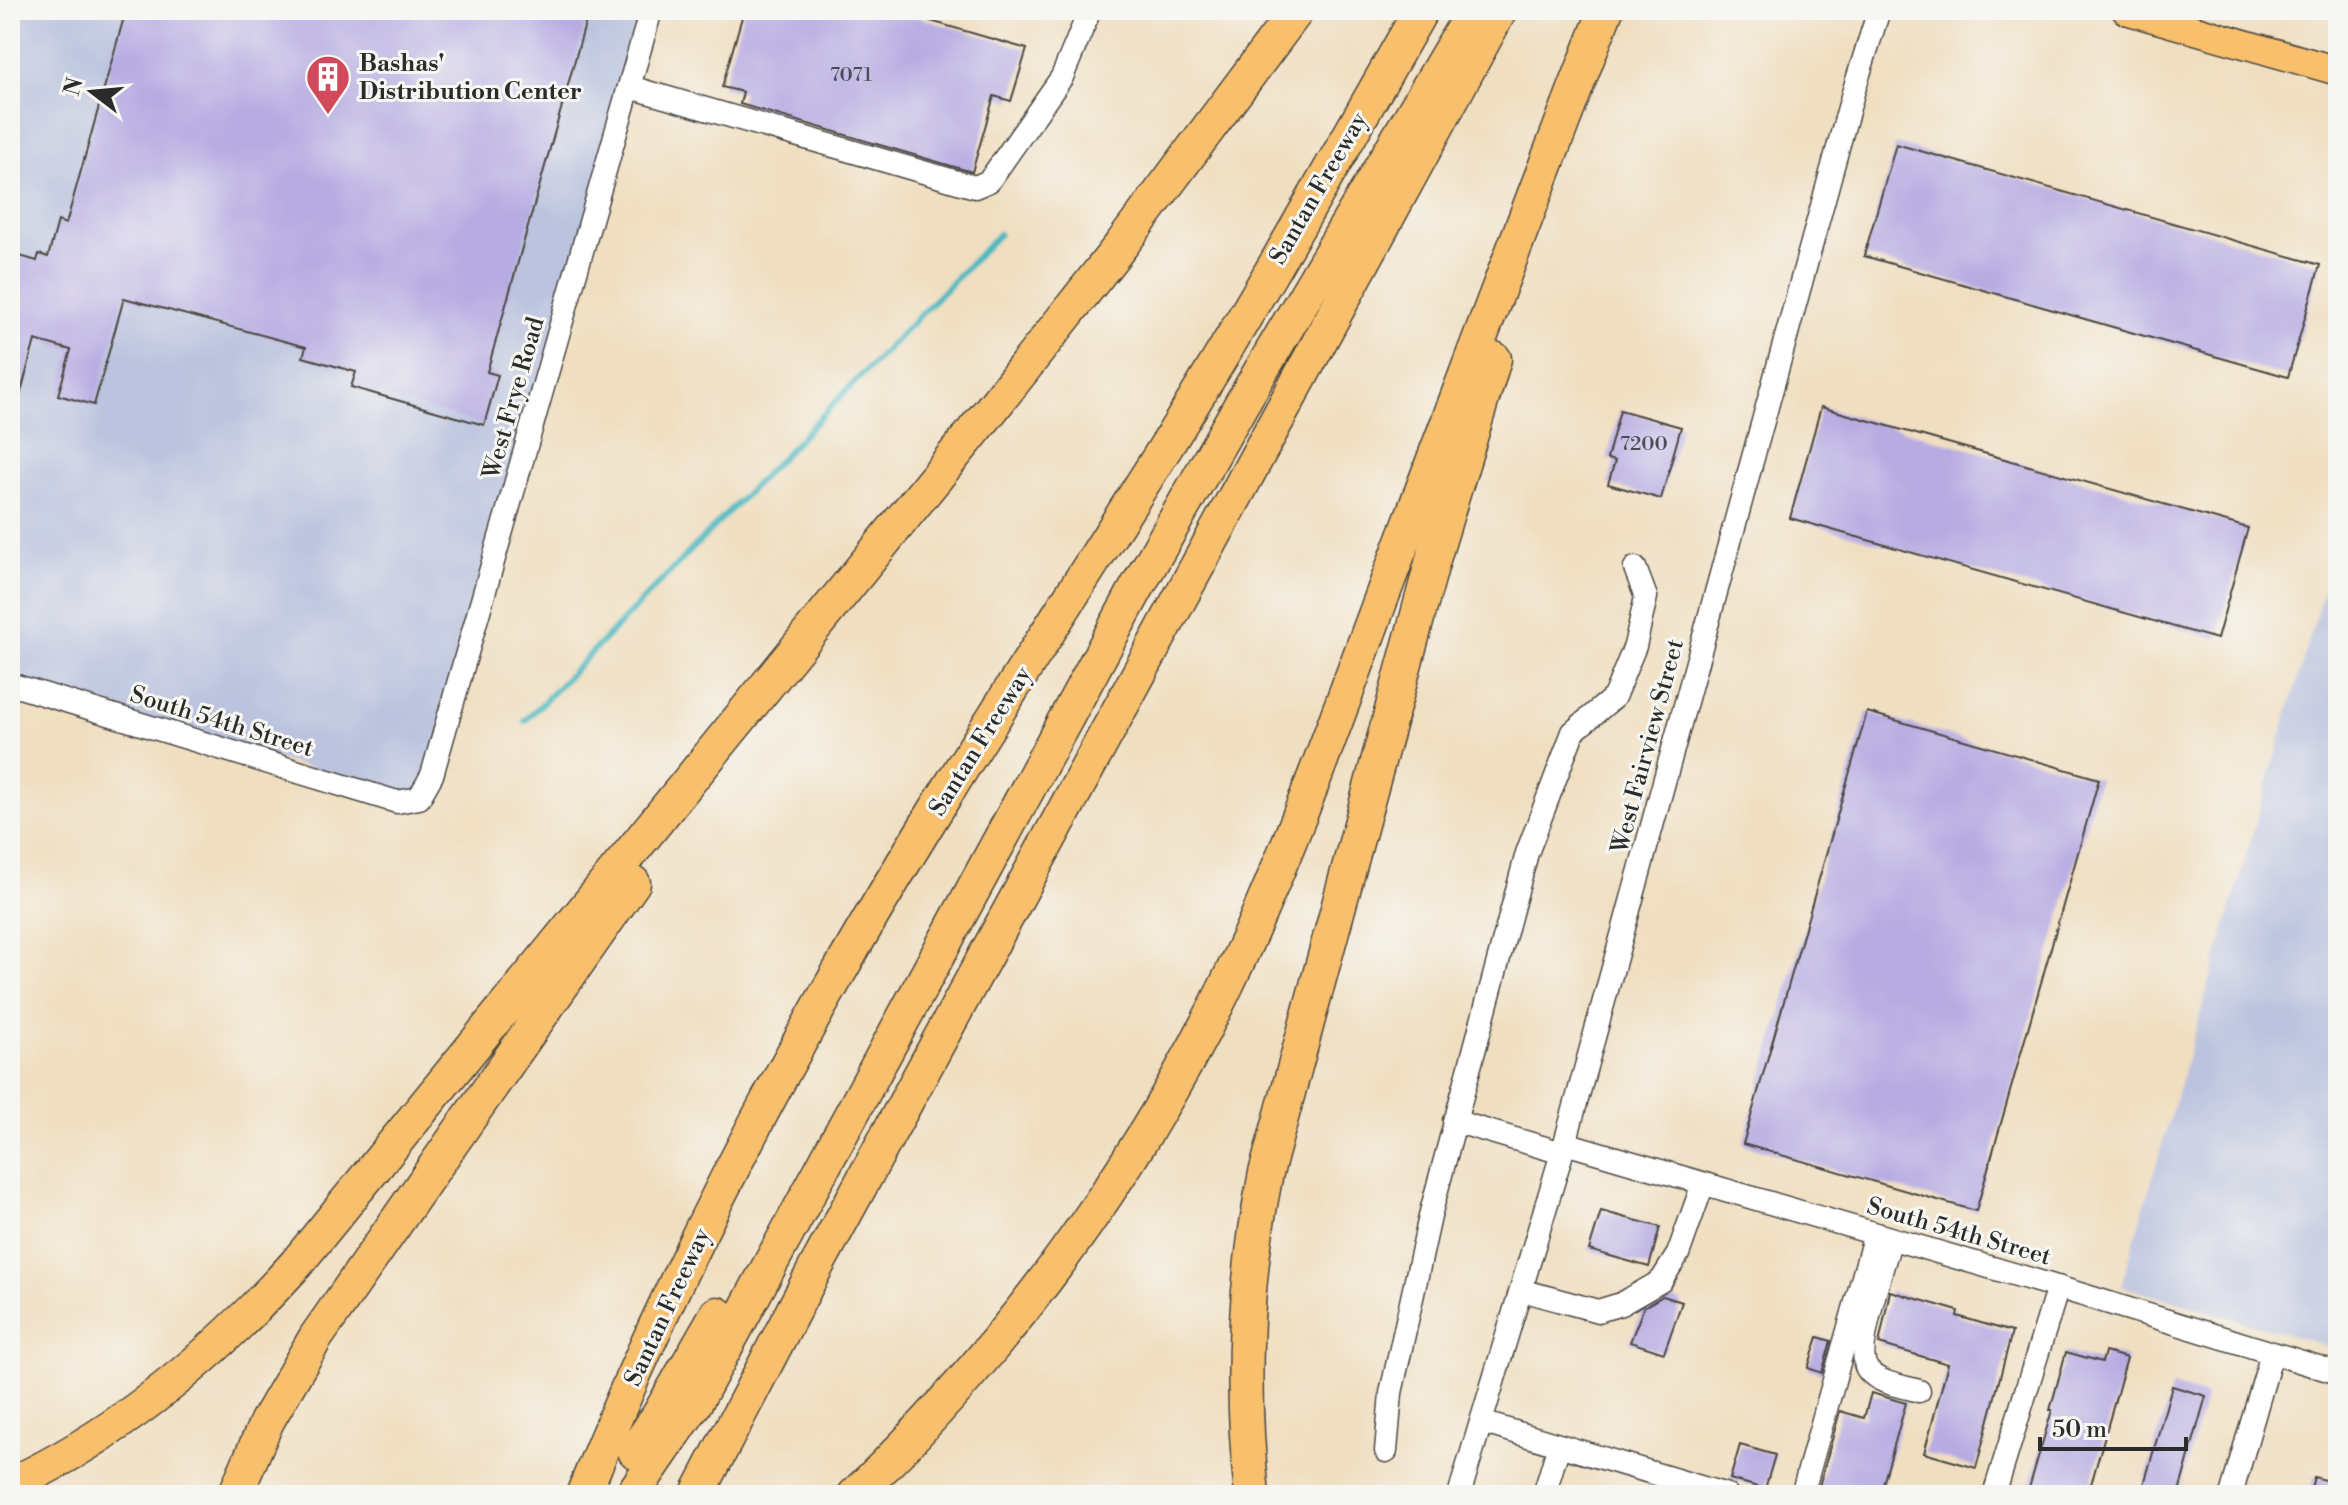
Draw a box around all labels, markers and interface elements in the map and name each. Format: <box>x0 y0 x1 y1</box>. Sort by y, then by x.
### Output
place label: Bashas' Distribution Center <box>359 49 582 107</box>
north arrow <box>52 52 132 132</box>
building icon: Bashas' Distribution Center <box>304 53 352 116</box>
house number: 7071 <box>830 63 872 88</box>
text: N <box>59 74 90 99</box>
street label: Santan Freeway <box>1263 107 1375 270</box>
street label: West Frye Road <box>476 313 552 484</box>
house number: 7200 <box>1620 432 1668 457</box>
street label: West Fairview Street <box>1605 635 1691 858</box>
street label: Santan Freeway <box>923 661 1039 822</box>
street label: South 54th Street <box>126 680 318 764</box>
street label: South 54th Street <box>1863 1191 2055 1273</box>
street label: Santan Freeway <box>618 1223 718 1391</box>
scale bar <box>2040 1401 2186 1451</box>
text: 50 m <box>2052 1415 2107 1445</box>

